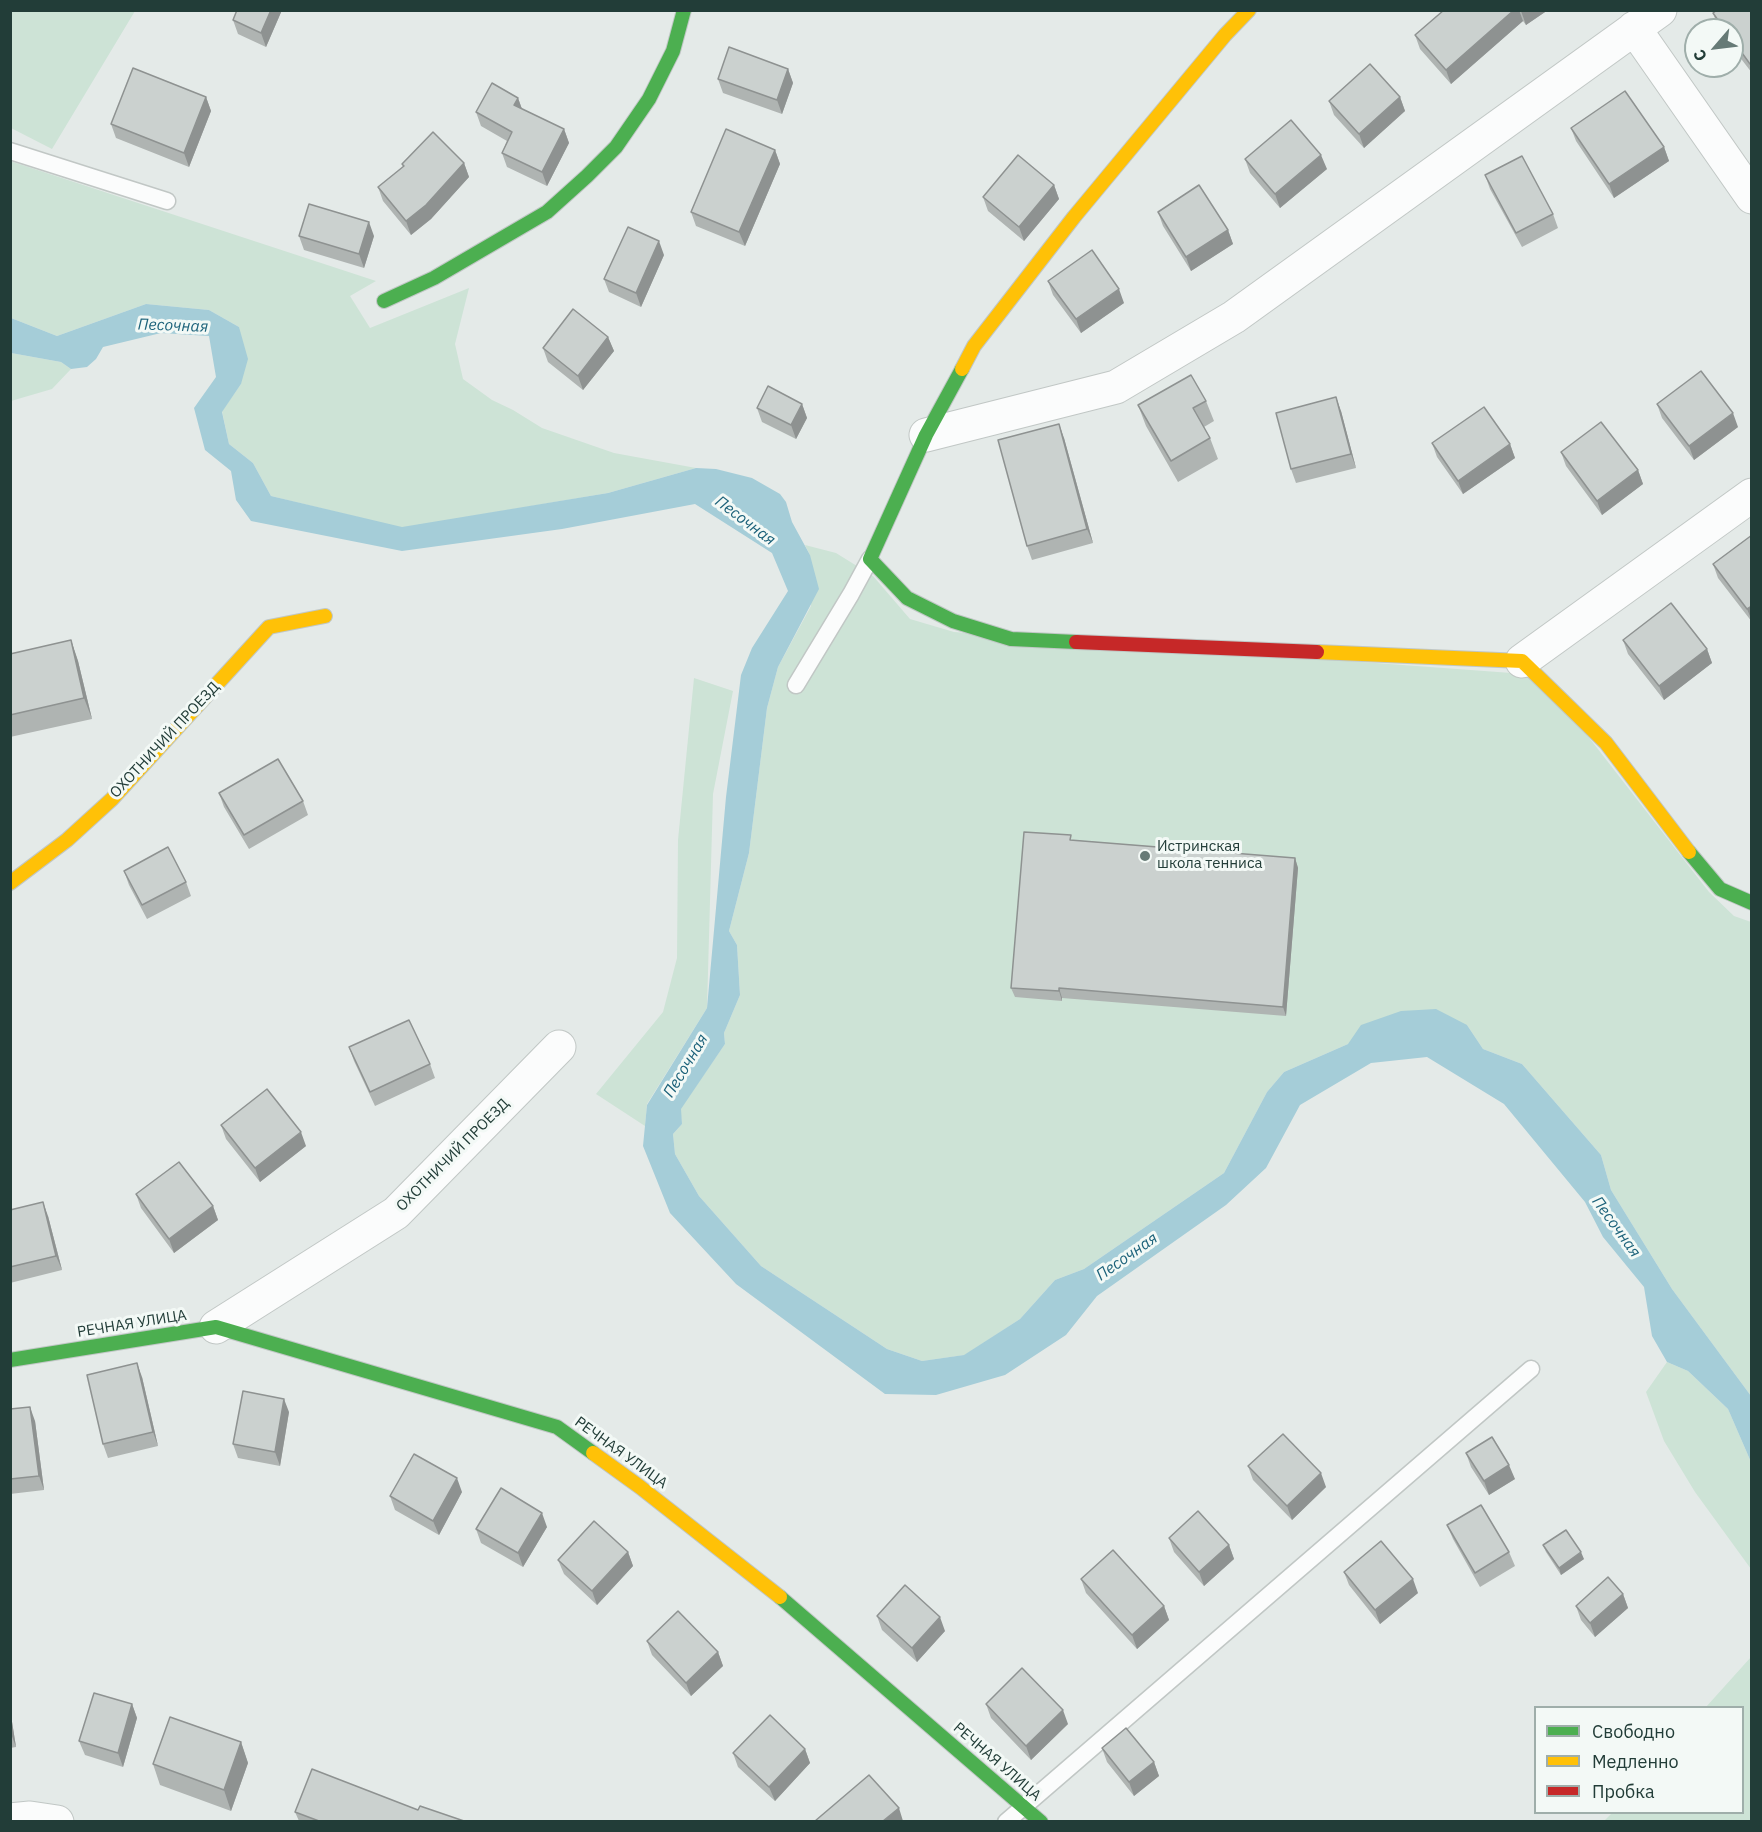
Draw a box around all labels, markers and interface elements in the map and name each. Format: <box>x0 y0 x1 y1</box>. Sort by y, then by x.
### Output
north arrow <box>1684 18 1744 78</box>
text: С <box>1689 46 1711 65</box>
water label: Песочная <box>137 315 209 337</box>
water label: Песочная <box>711 492 779 550</box>
street label: ОХОТНИЧИЙ ПРОЕЗД <box>106 678 224 802</box>
place label: Истринская школа тенниса <box>1157 838 1262 873</box>
marker: Истринская школа тенниса <box>1138 849 1152 863</box>
water label: Песочная <box>660 1031 712 1101</box>
street label: ОХОТНИЧИЙ ПРОЕЗД <box>393 1095 513 1215</box>
water label: Песочная <box>1588 1193 1644 1261</box>
water label: Песочная <box>1093 1229 1161 1285</box>
street label: РЕЧНАЯ УЛИЦА <box>76 1306 188 1342</box>
street label: РЕЧНАЯ УЛИЦА <box>571 1413 671 1493</box>
legend <box>1534 1706 1744 1814</box>
street label: РЕЧНАЯ УЛИЦА <box>949 1719 1045 1805</box>
text: Свободно <box>1592 1720 1675 1743</box>
text: Медленно <box>1592 1750 1679 1773</box>
text: Пробка <box>1592 1780 1655 1803</box>

